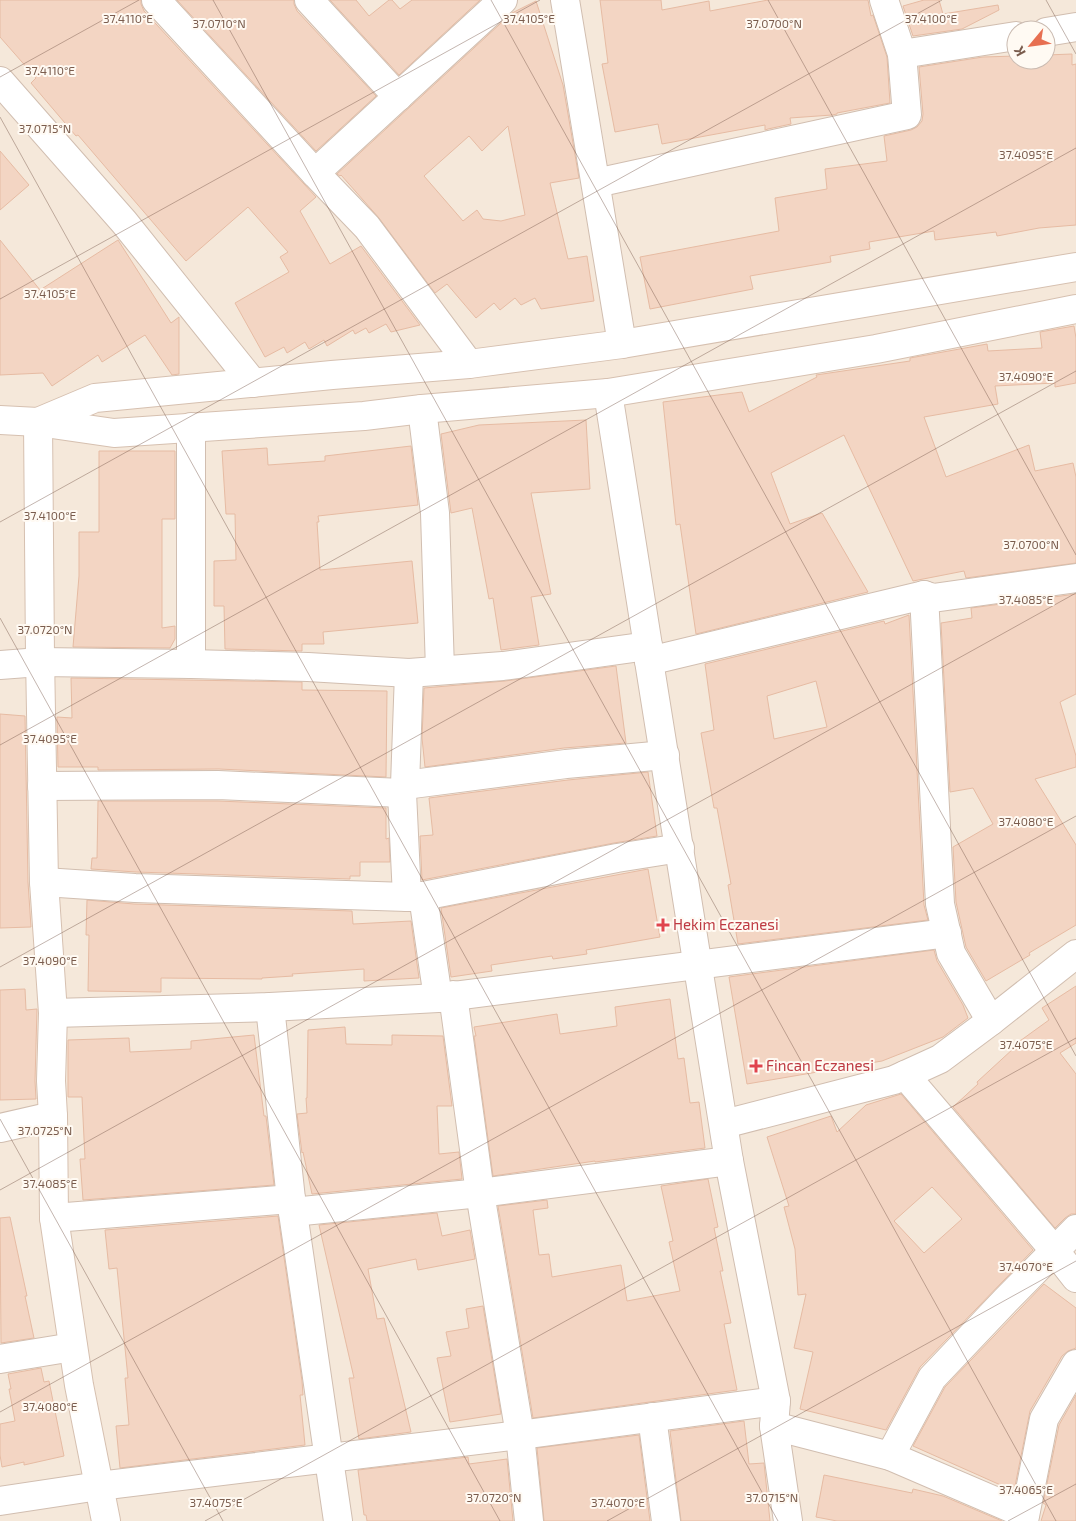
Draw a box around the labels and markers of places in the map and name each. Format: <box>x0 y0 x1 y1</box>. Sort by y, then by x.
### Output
place label: Hekim Eczanesi <box>673 915 779 933</box>
marker: Hekim Eczanesi <box>657 919 669 931</box>
place label: Fincan Eczanesi <box>766 1056 874 1074</box>
marker: Fincan Eczanesi <box>750 1060 762 1072</box>

